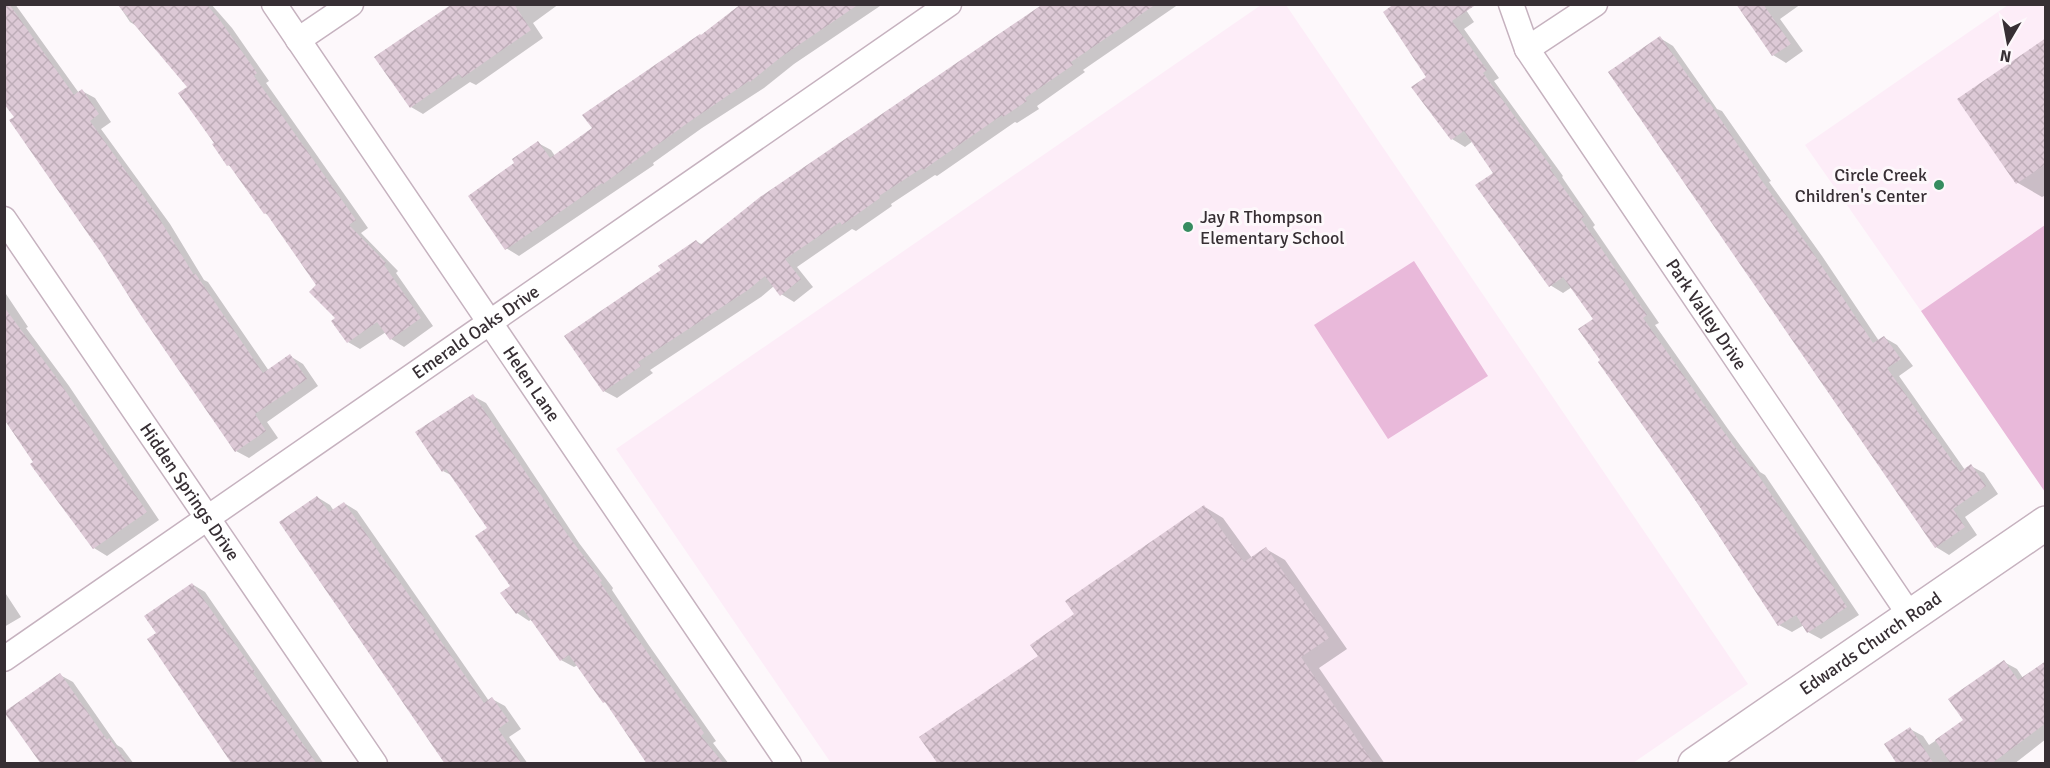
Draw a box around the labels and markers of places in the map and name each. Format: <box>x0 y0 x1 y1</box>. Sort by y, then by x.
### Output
place label: Circle Creek Children's Center <box>1795 164 1927 207</box>
marker: Circle Creek Children's Center <box>1932 178 1946 192</box>
place label: Jay R Thompson Elementary School <box>1200 206 1345 249</box>
marker: Jay R Thompson Elementary School <box>1181 220 1195 234</box>

